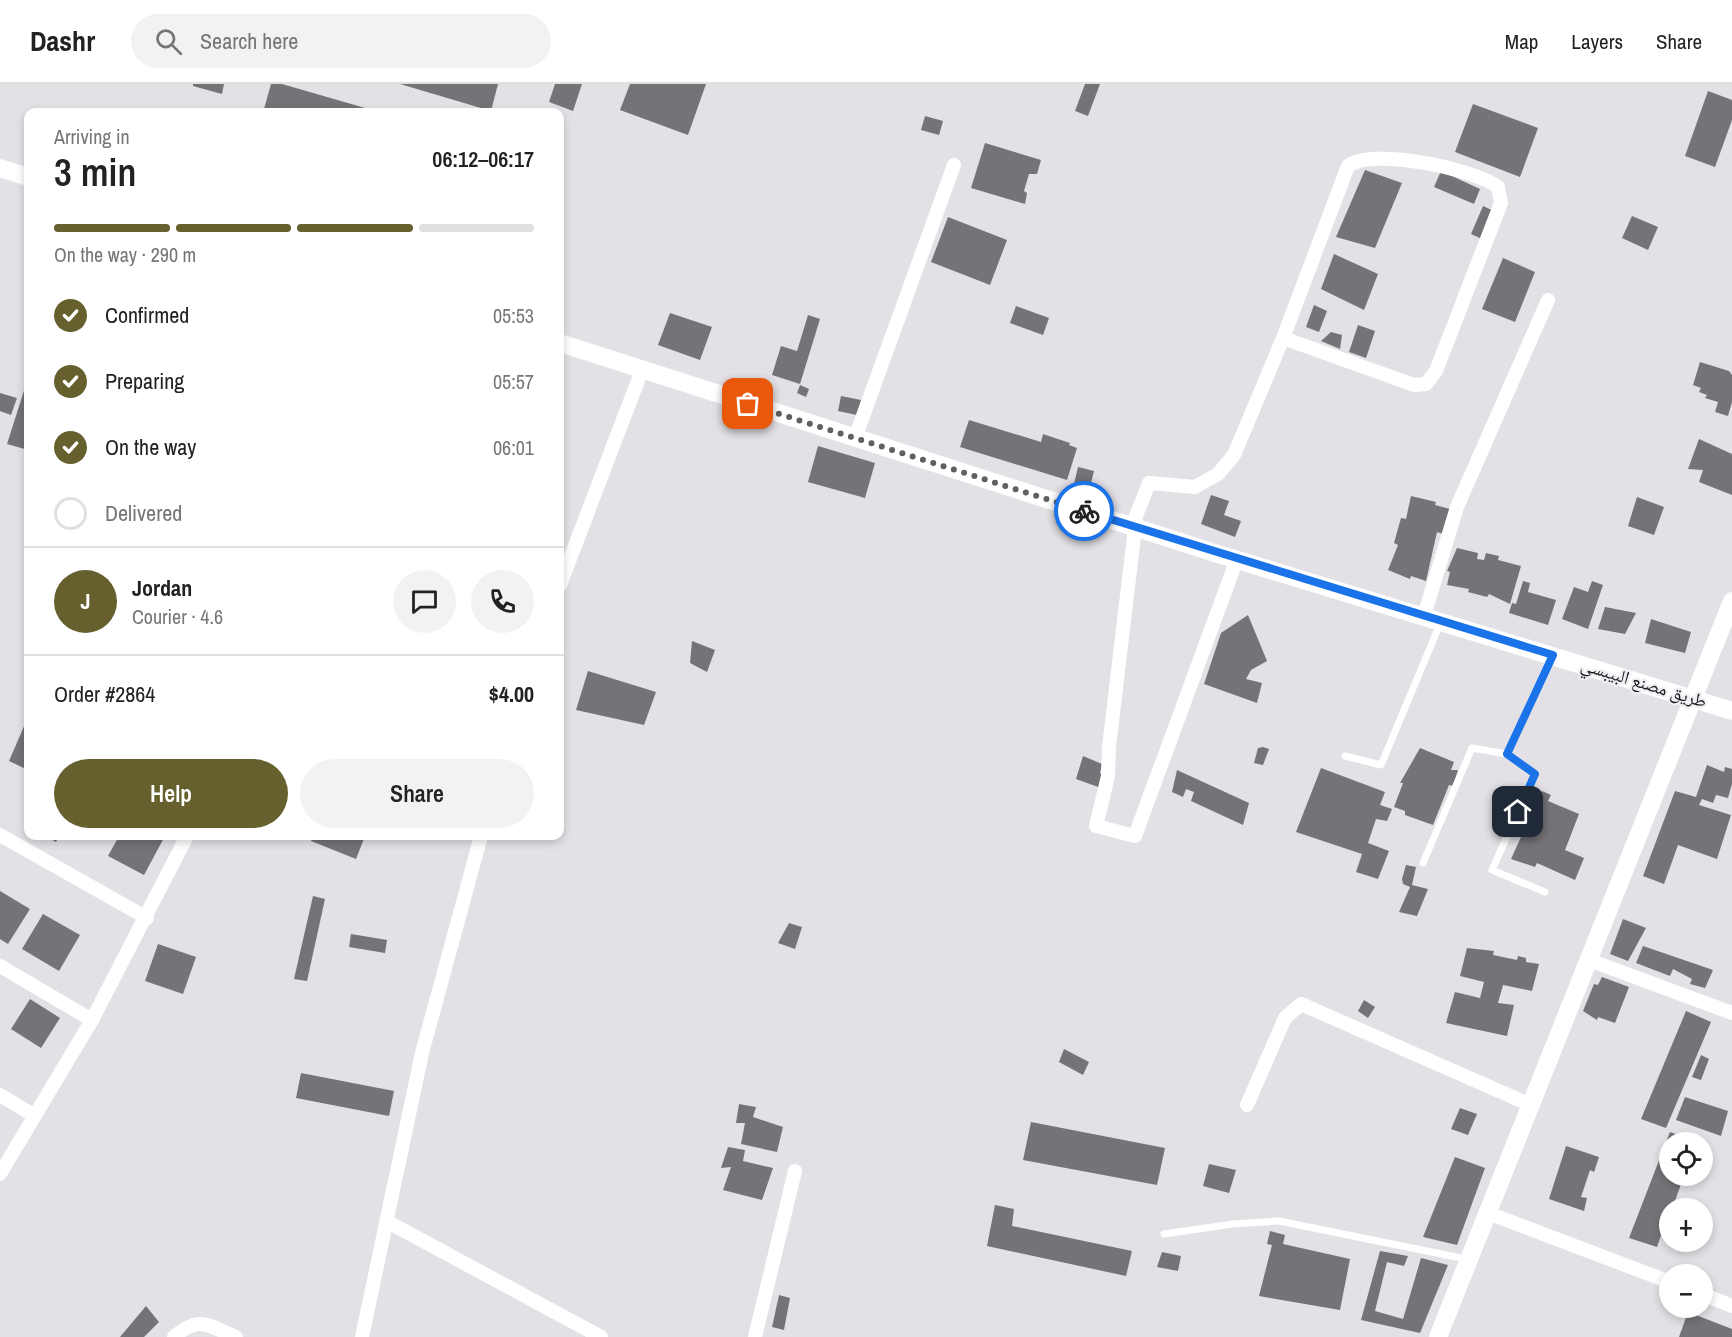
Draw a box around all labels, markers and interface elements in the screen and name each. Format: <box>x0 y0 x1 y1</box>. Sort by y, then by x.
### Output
search box <box>131 14 551 68</box>
text: Dashr <box>30 22 95 60</box>
icon: search <box>152 25 185 58</box>
text: Search here <box>200 26 298 56</box>
text: Map <box>1505 27 1538 56</box>
text: Layers <box>1571 27 1623 56</box>
text: Share <box>1656 27 1702 56</box>
text: Arriving in <box>54 123 130 150</box>
text: 06:12–06:17 <box>432 144 534 174</box>
text: 3 min <box>54 146 136 198</box>
text: On the way · 290 m <box>54 241 196 268</box>
icon: check <box>54 299 87 332</box>
text: Confirmed <box>105 300 189 330</box>
text: 05:53 <box>493 302 534 329</box>
icon: check <box>54 365 87 398</box>
text: Preparing <box>105 366 184 396</box>
text: 05:57 <box>493 368 534 395</box>
pin <box>722 378 773 429</box>
icon: bag <box>731 387 764 420</box>
icon: check <box>54 431 87 464</box>
text: On the way <box>105 432 196 462</box>
text: 06:01 <box>493 434 534 461</box>
courier <box>1054 481 1114 541</box>
icon: bike <box>1068 495 1101 528</box>
text: Delivered <box>105 498 182 528</box>
button: chat <box>393 570 456 633</box>
button: phone <box>471 570 534 633</box>
text: Jordan <box>132 573 192 603</box>
text: J <box>80 586 91 616</box>
text: Courier · 4.6 <box>132 603 223 630</box>
street label: طريق مصنع البيبسي <box>1577 651 1710 716</box>
text: Order #2864 <box>54 679 155 709</box>
text: $4.00 <box>489 679 534 709</box>
button: Help <box>54 759 288 828</box>
button: Share <box>300 759 534 828</box>
pin <box>1492 786 1543 837</box>
icon: home <box>1501 795 1534 828</box>
map controls <box>1659 1132 1713 1318</box>
button: locate <box>1659 1132 1713 1186</box>
button: + <box>1659 1198 1713 1252</box>
button: − <box>1659 1264 1713 1318</box>

